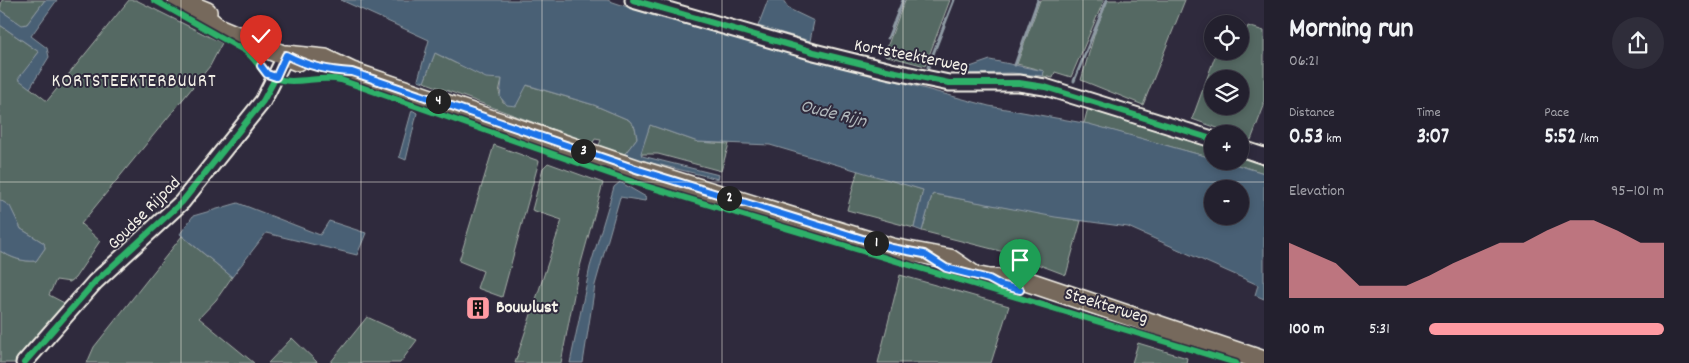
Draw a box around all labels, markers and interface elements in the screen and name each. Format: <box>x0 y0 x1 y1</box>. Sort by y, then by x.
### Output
text: Morning run <box>1289 11 1413 51</box>
pin <box>240 15 282 66</box>
map controls <box>1204 15 1249 225</box>
button: locate <box>1204 15 1249 60</box>
button: share <box>1612 17 1664 69</box>
icon: check <box>247 22 275 50</box>
street label: Kortsteekterweg <box>852 34 970 80</box>
text: 06:21 <box>1289 50 1319 73</box>
district label: KORTSTEEKTERBUURT <box>51 69 217 96</box>
button: layers <box>1204 70 1249 115</box>
pin: 4 <box>426 88 450 114</box>
text: 4 <box>436 91 441 111</box>
water label: Oude Rijn <box>797 94 870 137</box>
text: Distance <box>1289 103 1335 123</box>
text: Time <box>1417 103 1441 123</box>
text: Pace <box>1544 103 1569 123</box>
text: 0.53 <box>1289 123 1323 153</box>
text: 3:07 <box>1417 123 1449 153</box>
text: 5:52 <box>1544 123 1576 153</box>
button: + <box>1204 125 1249 170</box>
text: km <box>1323 129 1342 149</box>
text: /km <box>1576 129 1599 149</box>
pin: 3 <box>570 138 596 164</box>
text: 3 <box>580 141 587 161</box>
street label: Goudse Rijpad <box>103 172 187 256</box>
button: − <box>1204 180 1249 225</box>
text: Elevation <box>1289 180 1345 203</box>
text: 95–101 m <box>1611 180 1664 203</box>
pin: 2 <box>716 186 742 210</box>
text: 2 <box>726 188 733 208</box>
pin: 1 <box>864 230 888 256</box>
text: 1 <box>875 233 878 253</box>
pin <box>999 239 1041 290</box>
icon: arrive <box>1006 246 1034 274</box>
street label: Steekterweg <box>1061 282 1151 332</box>
building icon: Bouwlust <box>465 295 491 321</box>
place label: Bouwlust <box>496 296 559 321</box>
text: 100 m <box>1289 318 1325 341</box>
text: 5:31 <box>1369 318 1390 341</box>

